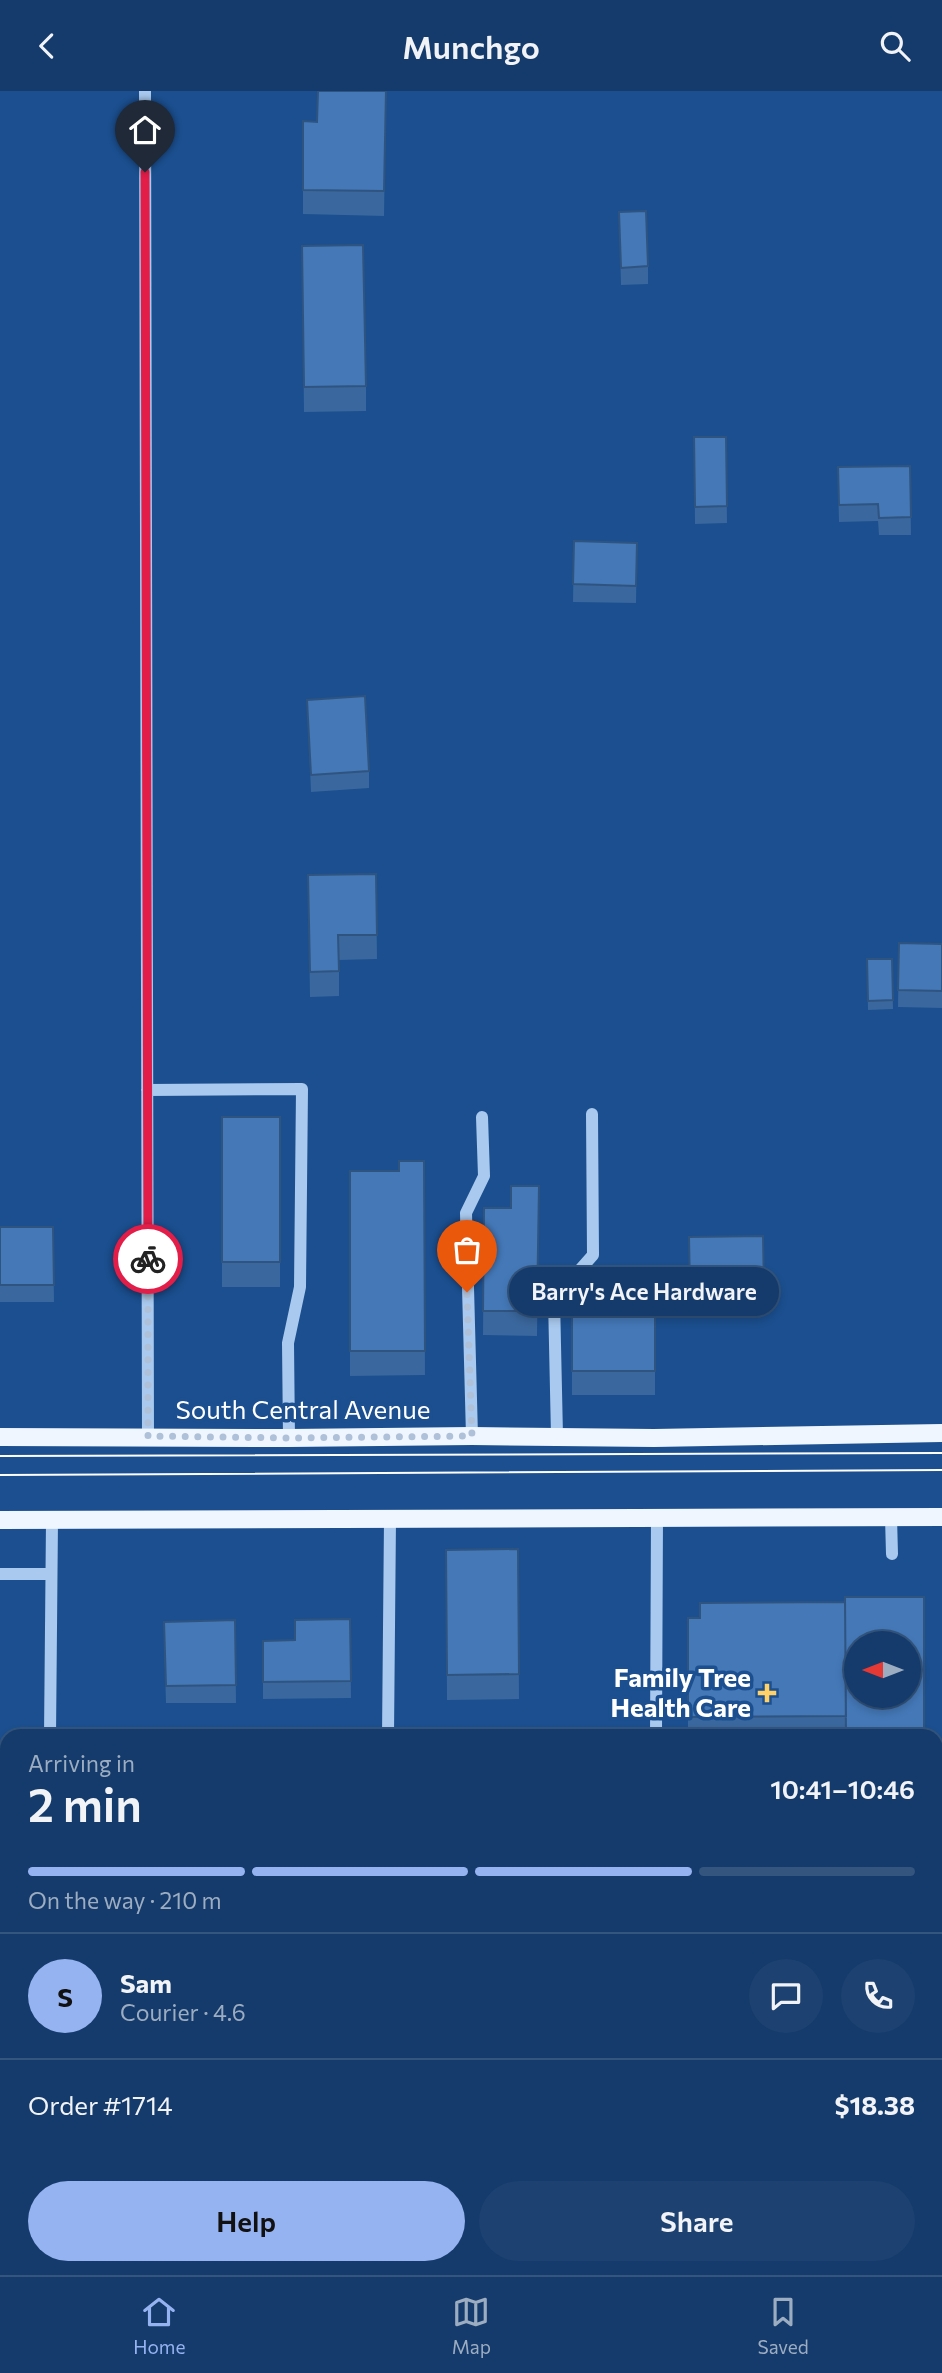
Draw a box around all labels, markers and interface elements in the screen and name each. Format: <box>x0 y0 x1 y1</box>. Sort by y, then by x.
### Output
text: Munchgo <box>402 26 540 66</box>
icon: back <box>28 27 66 65</box>
icon: search <box>876 27 914 65</box>
pin <box>115 100 175 172</box>
icon: home <box>126 111 164 149</box>
pin <box>437 1220 497 1292</box>
courier <box>113 1224 183 1294</box>
icon: bag <box>448 1231 486 1269</box>
icon: bike <box>129 1240 167 1278</box>
callout: Barry's Ace Hardware <box>509 1267 778 1317</box>
text: Barry's Ace Hardware <box>531 1277 757 1305</box>
street label: South Central Avenue <box>176 1393 430 1424</box>
north arrow <box>844 1631 920 1708</box>
map controls <box>844 1631 921 1708</box>
place label: Family Tree Health Care <box>611 1661 751 1722</box>
marker: Family Tree Health Care <box>757 1683 777 1703</box>
text: Arriving in <box>28 1749 135 1777</box>
text: 10:41–10:46 <box>770 1773 915 1804</box>
text: 2 min <box>28 1775 142 1831</box>
text: On the way · 210 m <box>28 1886 222 1914</box>
button: chat <box>749 1959 823 2033</box>
button: phone <box>841 1959 915 2033</box>
text: Sam <box>120 1967 172 1998</box>
text: S <box>57 1981 73 2012</box>
text: Courier · 4.6 <box>120 1998 246 2026</box>
text: Order #1714 <box>28 2089 173 2120</box>
text: $18.38 <box>834 2089 915 2120</box>
button: Help <box>28 2181 465 2261</box>
button: Share <box>479 2181 915 2261</box>
tab: Home <box>133 2293 185 2358</box>
tab: Map <box>452 2293 491 2358</box>
tab: Saved <box>757 2293 809 2358</box>

